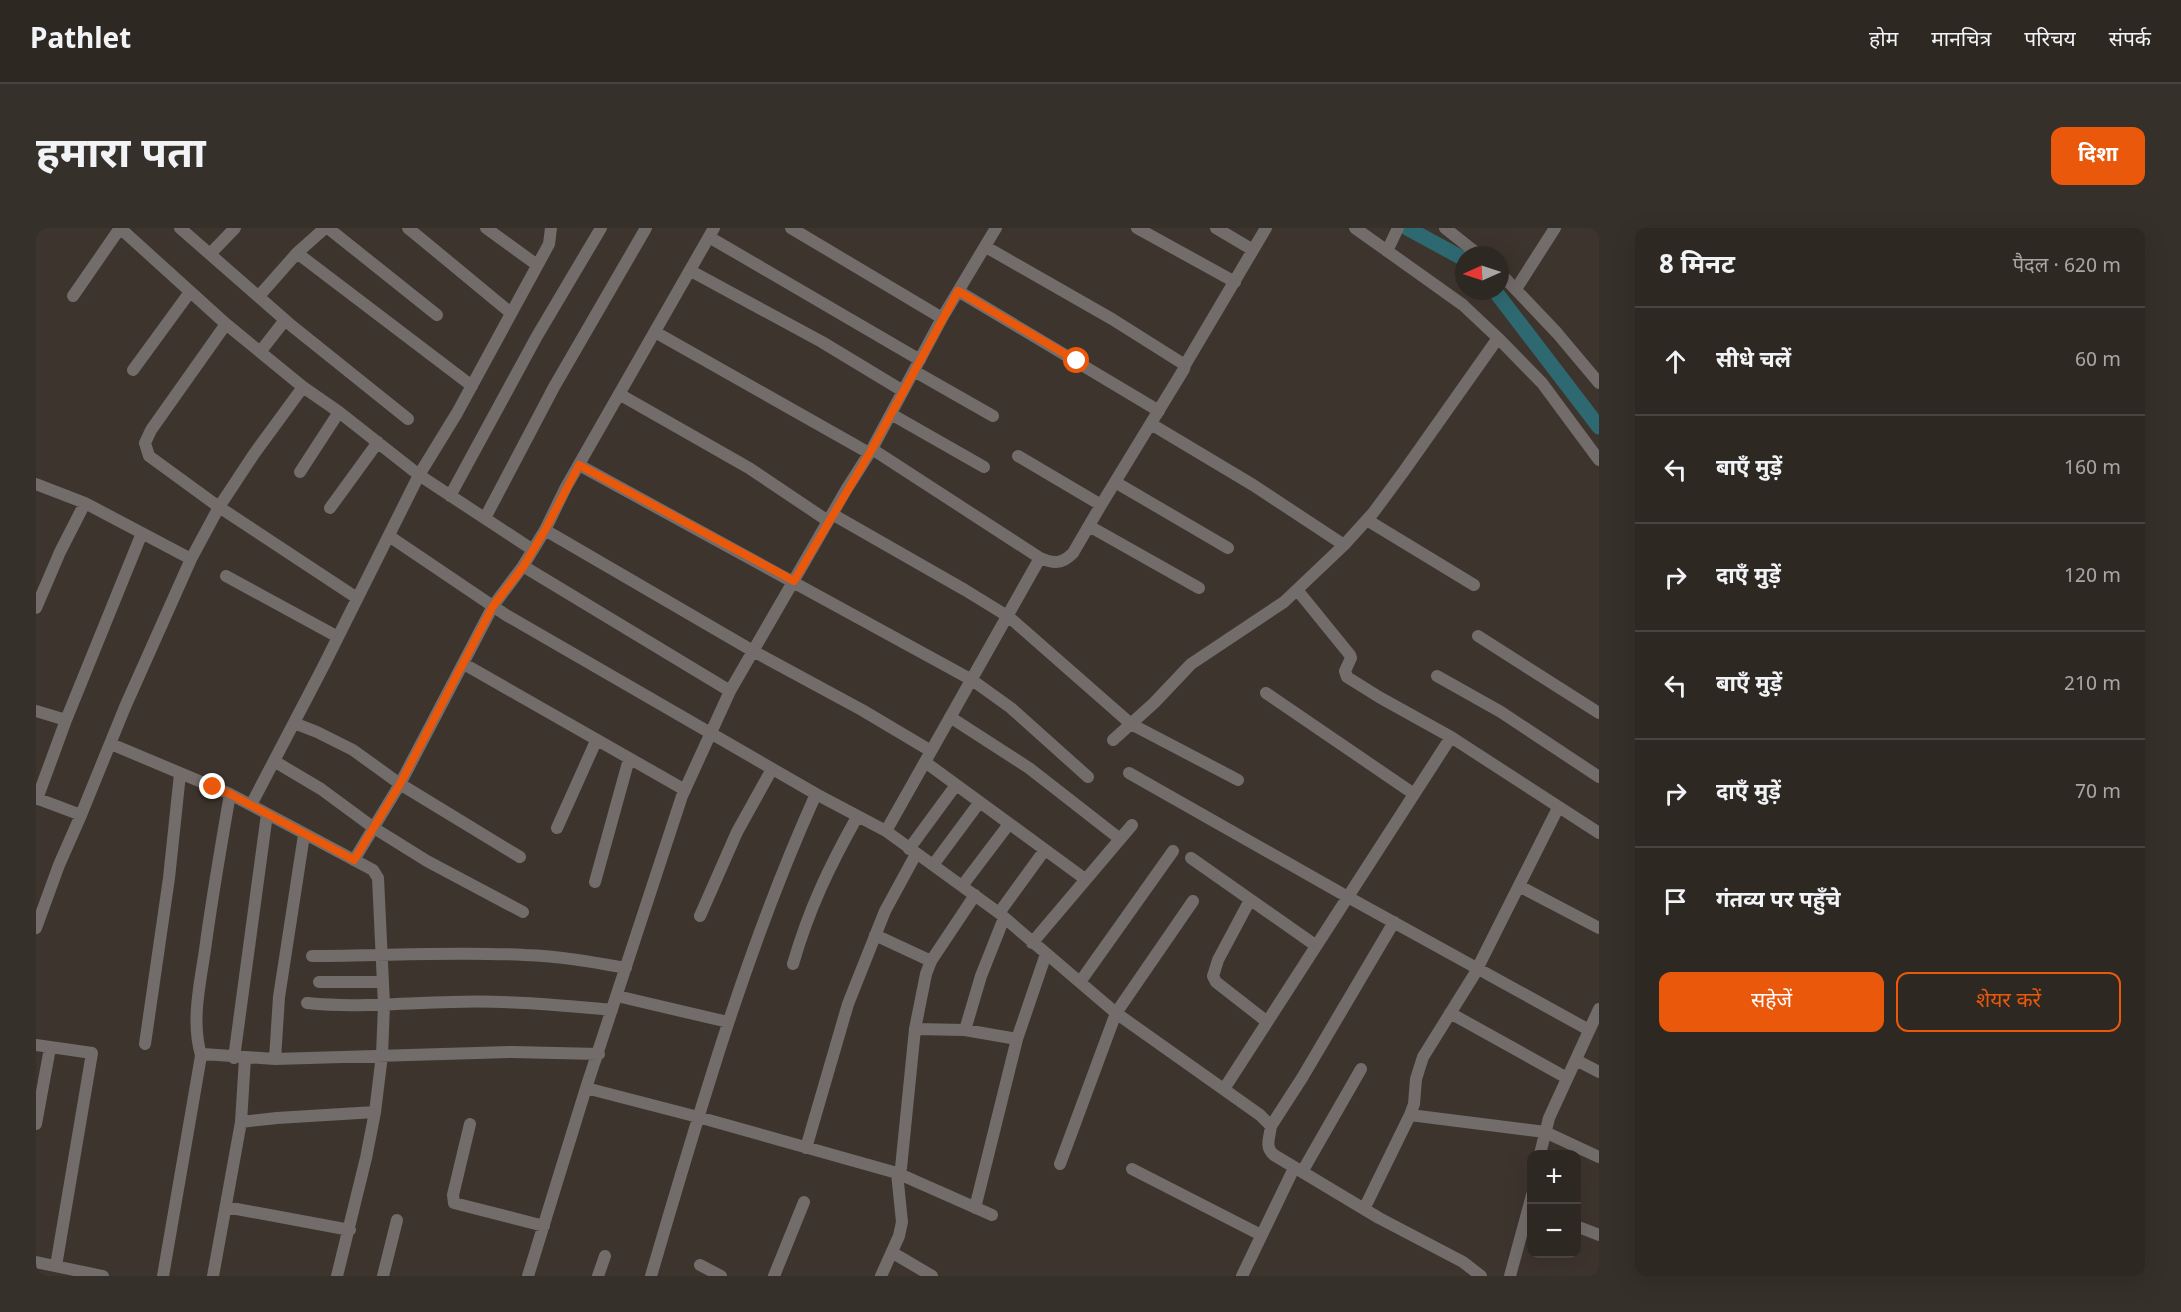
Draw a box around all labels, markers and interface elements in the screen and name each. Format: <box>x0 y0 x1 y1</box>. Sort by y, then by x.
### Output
text: Pathlet <box>30 23 131 59</box>
text: होम <box>1869 27 1898 55</box>
text: मानचित्र <box>1931 27 1991 55</box>
text: परिचय <box>2024 27 2076 55</box>
text: संपर्क <box>2109 27 2151 55</box>
button: दिशा <box>2051 127 2145 185</box>
text: हमारा पता <box>36 129 206 184</box>
north arrow <box>1455 246 1509 300</box>
text: 8 मिनट <box>1659 250 1735 284</box>
text: पैदल · 620 m <box>2013 254 2121 280</box>
icon: ahead <box>1659 345 1692 378</box>
route start <box>1063 347 1089 373</box>
text: सीधे चलें <box>1716 347 1791 376</box>
text: 60 m <box>2075 348 2121 374</box>
icon: left <box>1659 453 1692 486</box>
text: बाएँ मुड़ें <box>1716 455 1782 484</box>
text: 160 m <box>2064 456 2121 482</box>
icon: right <box>1659 561 1692 594</box>
text: दाएँ मुड़ें <box>1716 563 1781 592</box>
text: 120 m <box>2064 564 2121 590</box>
icon: left <box>1659 669 1692 702</box>
text: बाएँ मुड़ें <box>1716 671 1782 700</box>
text: 210 m <box>2064 672 2121 698</box>
route end <box>199 773 225 799</box>
icon: right <box>1659 777 1692 810</box>
text: दाएँ मुड़ें <box>1716 779 1781 808</box>
text: 70 m <box>2075 780 2121 806</box>
icon: arrive <box>1659 885 1692 918</box>
text: गंतव्य पर पहुँचे <box>1716 887 1841 916</box>
button: सहेजें <box>1659 972 1884 1032</box>
button: शेयर करें <box>1896 972 2121 1032</box>
map controls <box>1527 1150 1581 1258</box>
button: + <box>1527 1150 1581 1204</box>
button: − <box>1527 1204 1581 1258</box>

